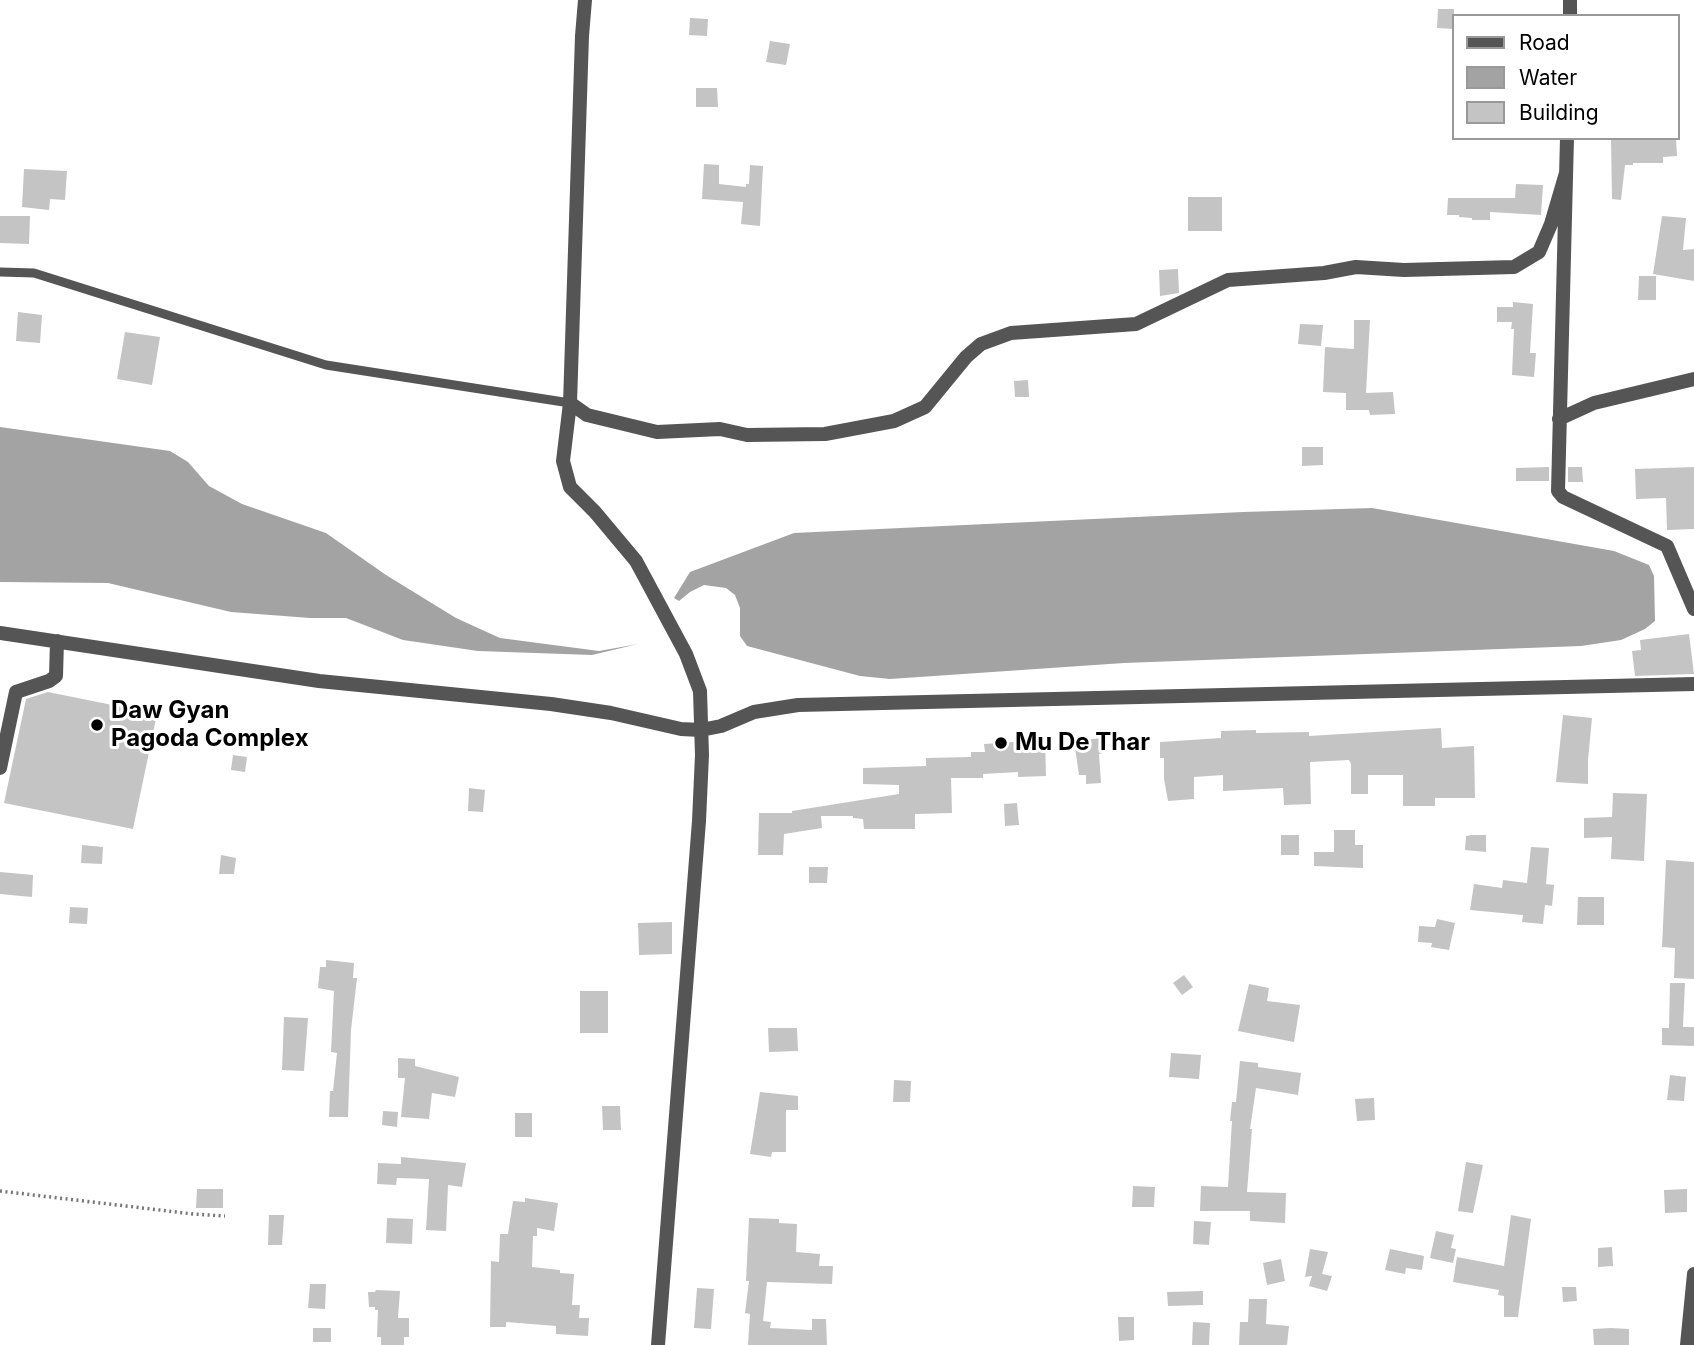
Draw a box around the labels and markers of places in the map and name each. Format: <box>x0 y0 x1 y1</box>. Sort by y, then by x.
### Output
place label: Daw Gyan Pagoda Complex <box>111 697 309 753</box>
marker: Daw Gyan Pagoda Complex <box>89 717 105 733</box>
place label: Mu De Thar <box>1015 729 1150 757</box>
marker: Mu De Thar <box>993 735 1009 751</box>

